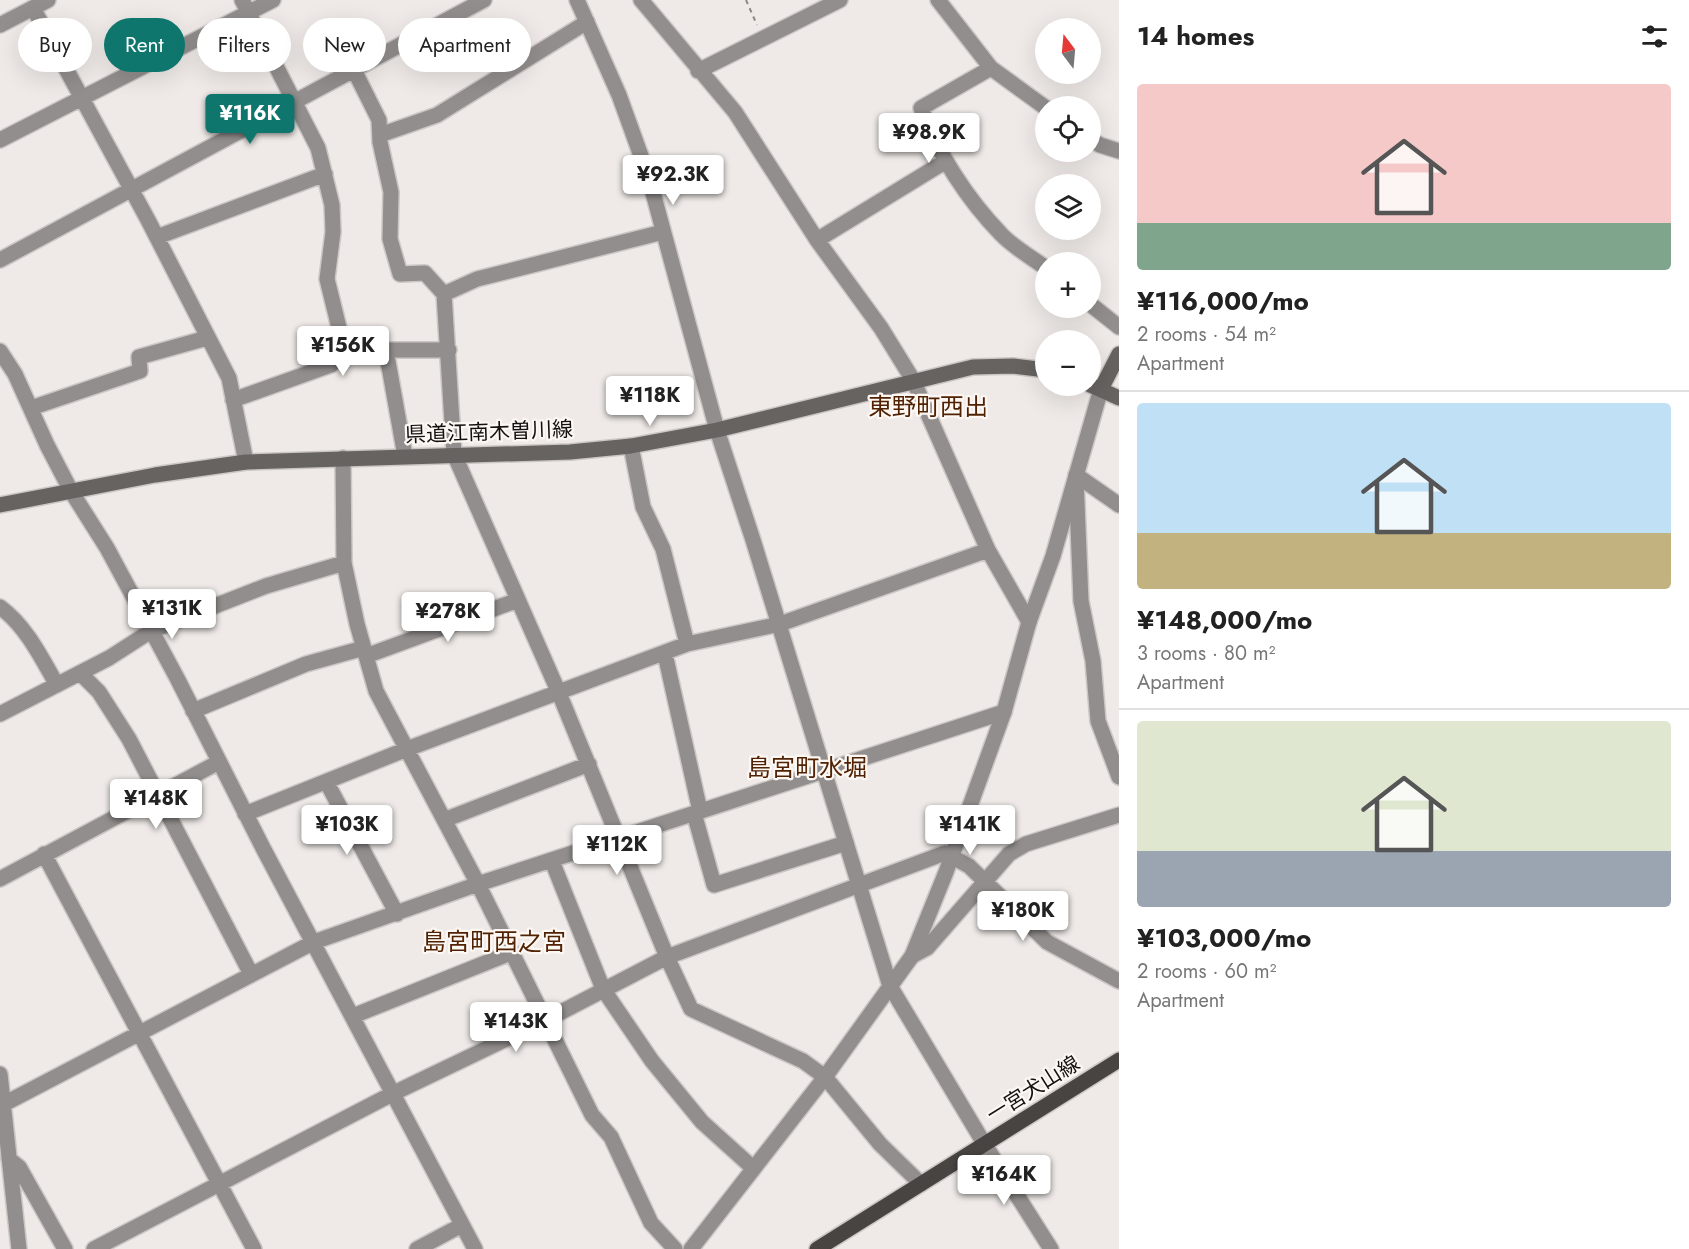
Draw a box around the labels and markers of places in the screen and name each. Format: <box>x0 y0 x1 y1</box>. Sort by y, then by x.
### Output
pin: ¥116K <box>208 94 292 145</box>
pin: ¥98.9K <box>880 113 978 164</box>
pin: ¥92.3K <box>624 155 722 206</box>
pin: ¥156K <box>301 326 385 377</box>
pin: ¥118K <box>608 376 692 427</box>
pin: ¥131K <box>130 589 214 640</box>
pin: ¥278K <box>406 592 490 643</box>
pin: ¥148K <box>114 779 198 830</box>
pin: ¥103K <box>305 805 389 856</box>
pin: ¥141K <box>928 805 1012 856</box>
pin: ¥112K <box>575 825 659 876</box>
pin: ¥180K <box>981 891 1065 942</box>
pin: ¥143K <box>474 1002 558 1053</box>
pin: ¥164K <box>962 1155 1046 1206</box>

